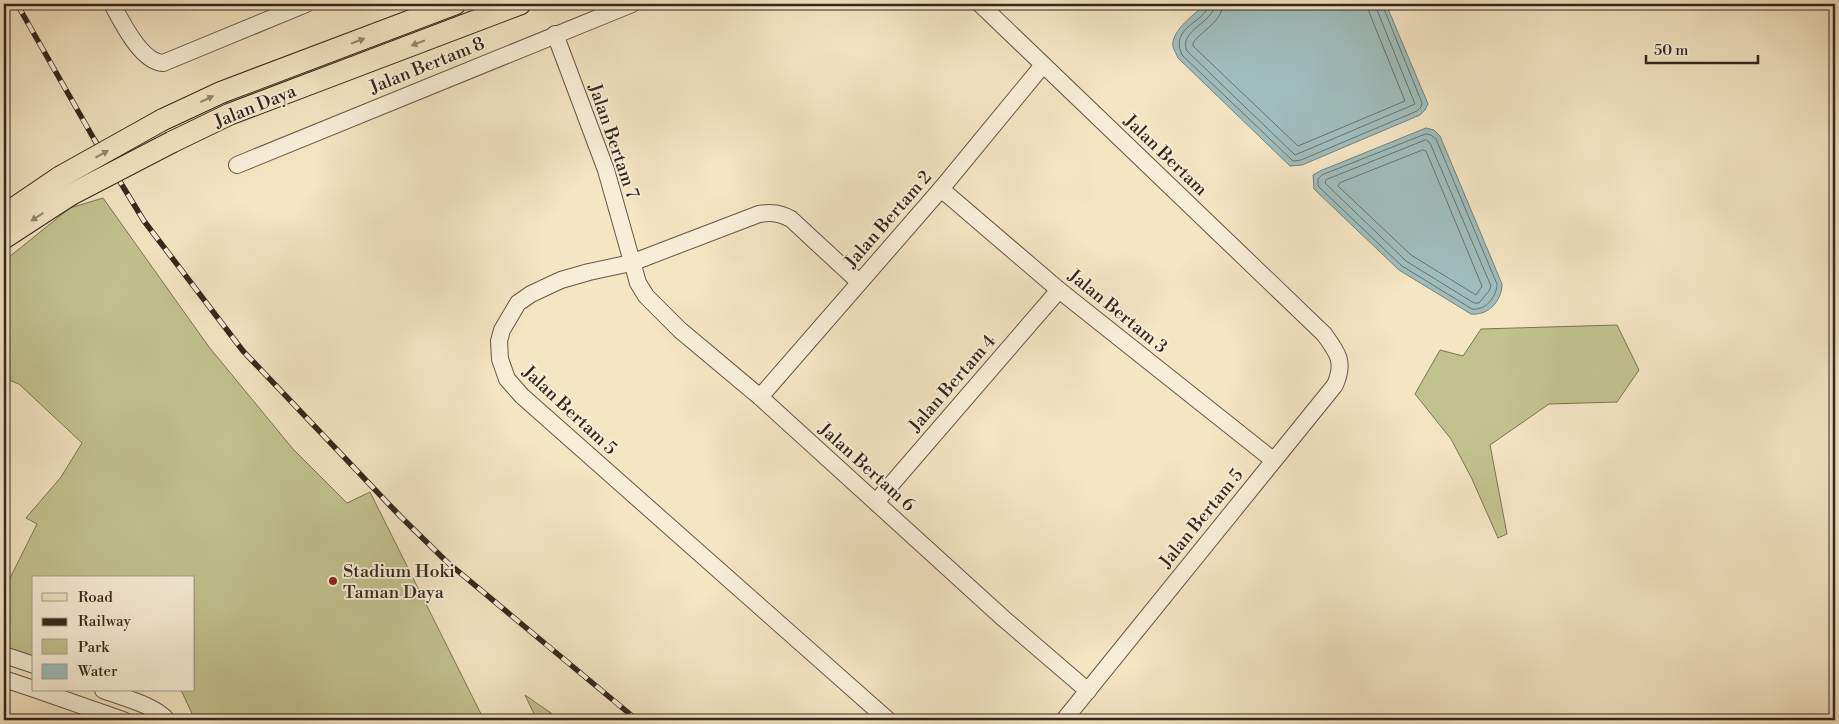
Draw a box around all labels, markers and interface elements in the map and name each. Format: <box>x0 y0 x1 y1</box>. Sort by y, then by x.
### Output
street label: Jalan Bertam 8 <box>365 32 488 99</box>
scale bar <box>1646 32 1759 64</box>
one-way arrow <box>351 37 366 45</box>
one-way arrow <box>410 39 425 47</box>
text: 50 m <box>1654 41 1688 60</box>
street label: Jalan Daya <box>210 79 300 134</box>
street label: Jalan Bertam 7 <box>583 80 644 202</box>
one-way arrow <box>200 95 214 103</box>
street label: Jalan Bertam <box>1118 109 1212 201</box>
one-way arrow <box>96 149 109 158</box>
street label: Jalan Bertam 2 <box>839 166 937 273</box>
one-way arrow <box>30 212 43 222</box>
street label: Jalan Bertam 3 <box>1063 264 1172 358</box>
street label: Jalan Bertam 4 <box>903 330 1001 438</box>
street label: Jalan Bertam 5 <box>517 360 622 460</box>
street label: Jalan Bertam 6 <box>813 417 920 517</box>
street label: Jalan Bertam 5 <box>1154 464 1248 573</box>
place label: Stadium Hoki Taman Daya <box>343 560 455 604</box>
marker: Stadium Hoki Taman Daya <box>327 575 339 587</box>
legend <box>32 576 195 692</box>
text: Road <box>78 588 113 607</box>
text: Railway <box>78 612 132 631</box>
text: Park <box>78 638 110 657</box>
text: Water <box>77 662 118 681</box>

